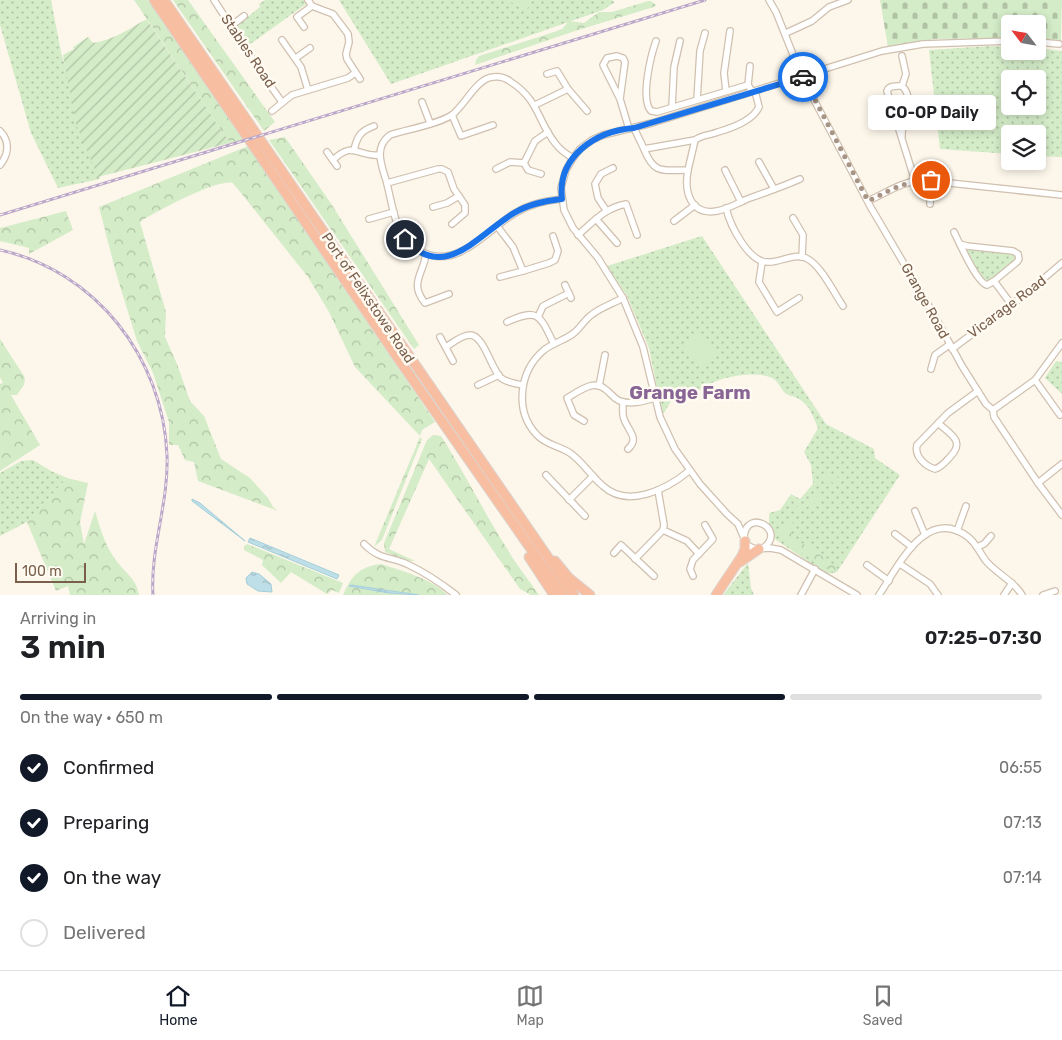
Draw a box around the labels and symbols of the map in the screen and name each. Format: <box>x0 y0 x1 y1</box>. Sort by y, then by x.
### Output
street label: Stables Road <box>217 11 279 91</box>
north arrow <box>1001 15 1046 60</box>
courier <box>778 52 828 102</box>
callout: CO-OP Daily <box>867 95 995 130</box>
pin <box>910 159 952 201</box>
pin <box>384 218 426 260</box>
street label: Port of Felixstowe Road <box>318 230 418 366</box>
street label: Grange Road <box>897 260 953 342</box>
street label: Vicarage Road <box>964 272 1050 342</box>
district label: Grange Farm <box>629 381 751 404</box>
scale bar <box>15 560 86 583</box>

